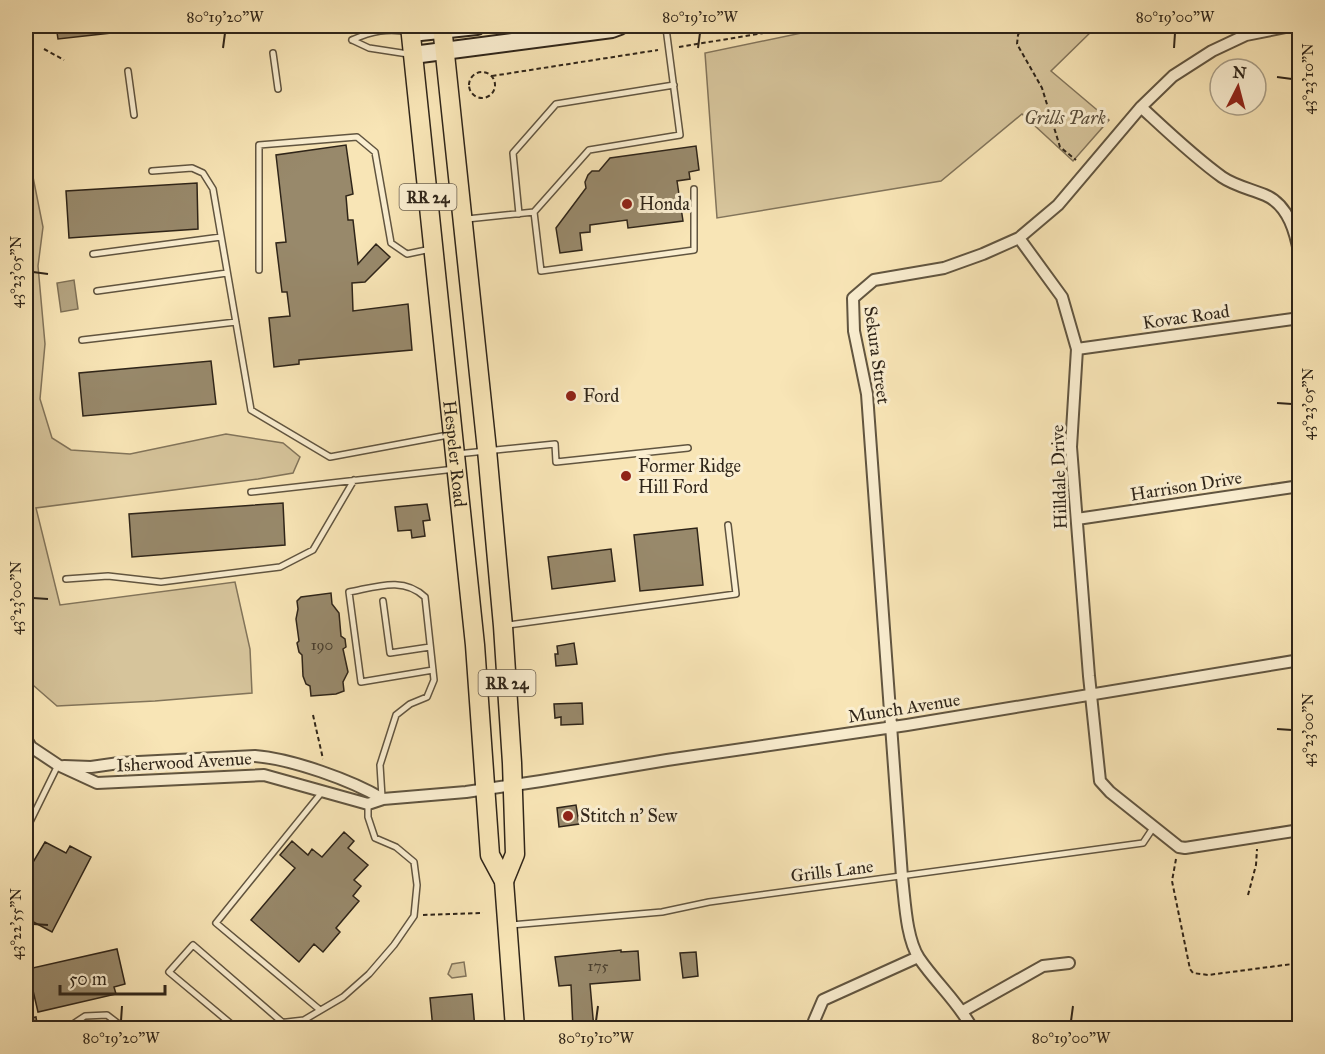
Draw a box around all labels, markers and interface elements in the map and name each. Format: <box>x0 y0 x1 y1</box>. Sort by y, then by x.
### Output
text: 80°19'20"W <box>186 8 264 26</box>
text: 80°19'10"W <box>662 8 739 26</box>
text: 80°19'00"W <box>1136 8 1215 26</box>
text: 43°23'10"N <box>1299 43 1317 115</box>
north arrow <box>1208 57 1268 117</box>
text: N <box>1232 62 1248 83</box>
park label: Grills Park <box>1024 107 1106 129</box>
road number: RR 24 <box>400 184 456 210</box>
place label: Honda <box>639 193 690 215</box>
marker: Honda <box>620 197 634 211</box>
text: 43°23'05"N <box>7 236 25 308</box>
street label: Kovac Road <box>1141 300 1231 334</box>
street label: Sekura Street <box>859 305 895 406</box>
text: 43°23'05"N <box>1299 368 1317 440</box>
place label: Ford <box>583 385 619 407</box>
marker: Ford <box>564 389 578 403</box>
street label: Hespeler Road <box>438 399 471 508</box>
street label: Hilldale Drive <box>1046 424 1072 530</box>
place label: Former Ridge Hill Ford <box>638 455 741 498</box>
street label: Harrison Drive <box>1129 466 1243 506</box>
marker: Former Ridge Hill Ford <box>619 469 633 483</box>
text: 43°23'00"N <box>7 561 25 635</box>
house number: 190 <box>311 636 333 654</box>
road number: RR 24 <box>478 670 536 696</box>
street label: Munch Avenue <box>846 688 962 728</box>
text: 43°23'00"N <box>1299 693 1317 767</box>
street label: Isherwood Avenue <box>116 747 252 777</box>
place label: Stitch n’ Sew <box>580 805 677 827</box>
marker: Stitch n’ Sew <box>561 809 575 823</box>
street label: Grills Lane <box>789 855 875 887</box>
text: 43°22'55"N <box>7 888 25 960</box>
house number: 175 <box>588 957 608 975</box>
scale bar <box>60 958 165 996</box>
text: 50 m <box>69 968 107 990</box>
text: 80°19'20"W <box>82 1029 160 1047</box>
text: 80°19'10"W <box>558 1029 635 1047</box>
text: 80°19'00"W <box>1032 1029 1111 1047</box>

